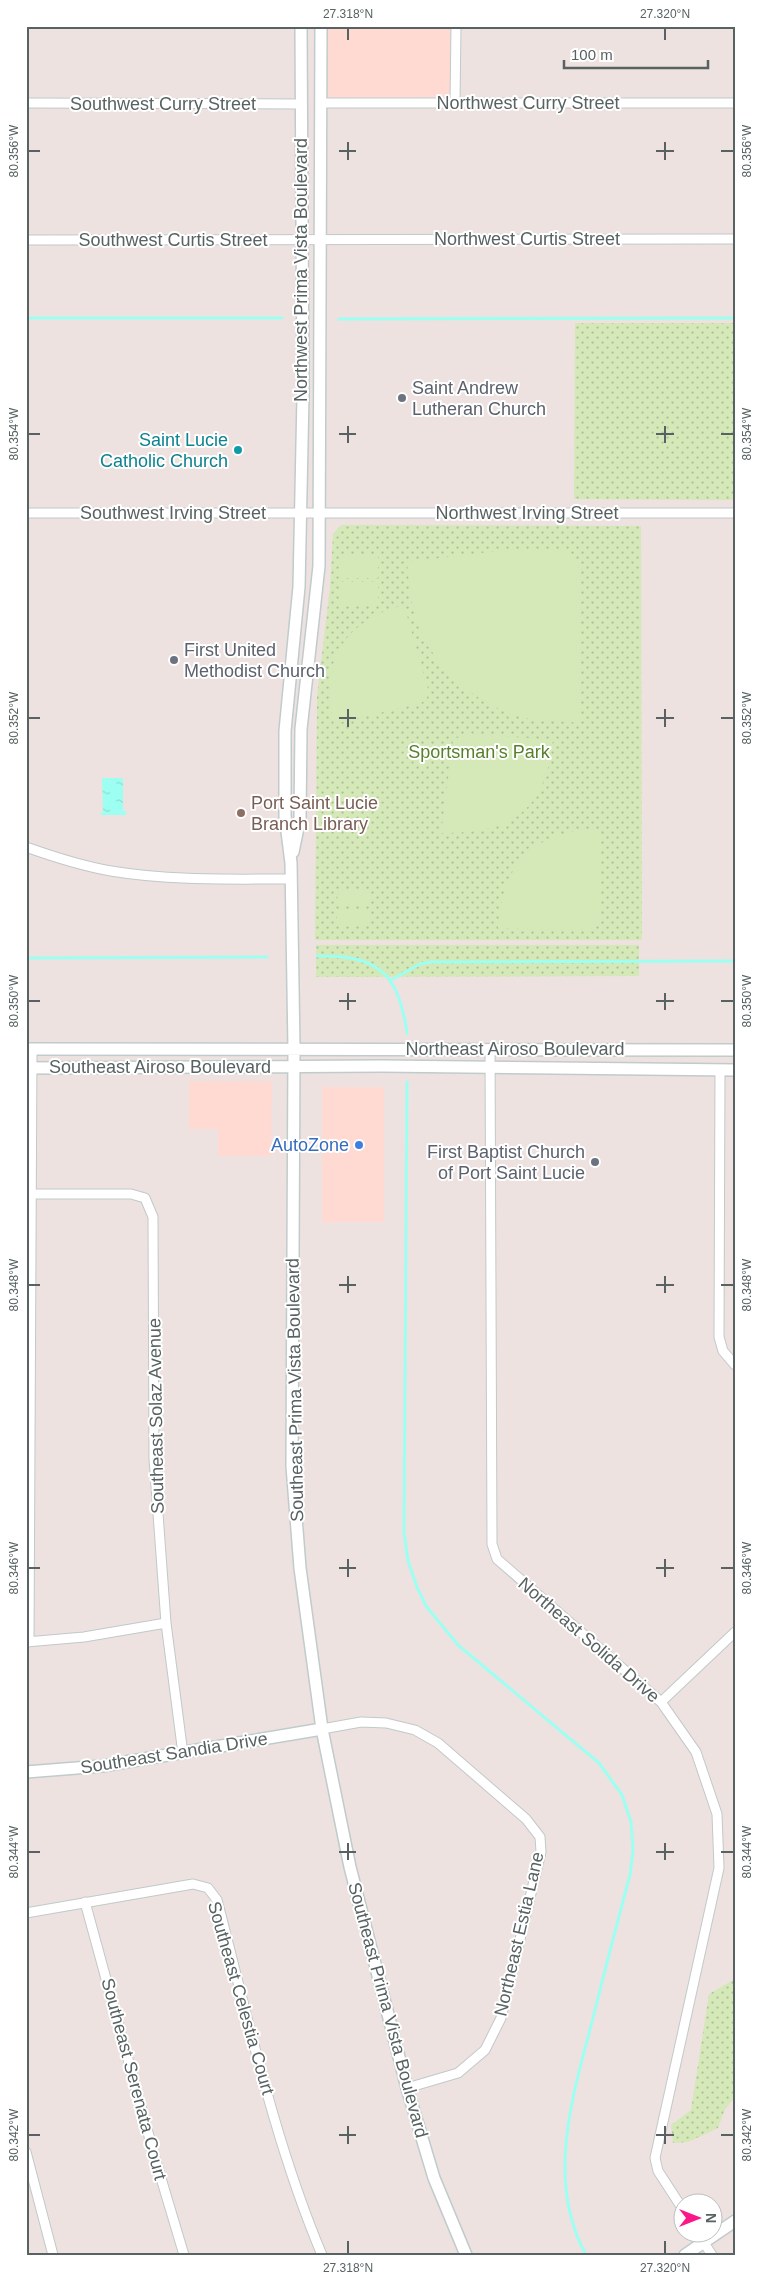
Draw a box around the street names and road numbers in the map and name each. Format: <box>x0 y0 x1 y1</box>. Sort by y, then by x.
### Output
street label: Northwest Curry Street <box>436 93 620 113</box>
street label: Southwest Curry Street <box>70 94 256 114</box>
street label: Northwest Prima Vista Boulevard <box>291 138 311 402</box>
street label: Northwest Curtis Street <box>434 229 620 249</box>
street label: Southwest Curtis Street <box>78 230 268 250</box>
street label: Southwest Irving Street <box>80 503 266 523</box>
street label: Northwest Irving Street <box>435 503 619 523</box>
street label: Northeast Airoso Boulevard <box>405 1039 625 1059</box>
street label: Southeast Airoso Boulevard <box>49 1057 271 1077</box>
street label: Southeast Prima Vista Boulevard <box>283 1258 307 1522</box>
street label: Southeast Solaz Avenue <box>144 1318 168 1514</box>
street label: Northeast Solida Drive <box>514 1573 664 1707</box>
street label: Southeast Sandia Drive <box>79 1728 269 1778</box>
street label: Northeast Estia Lane <box>490 1850 548 2018</box>
street label: Southeast Prima Vista Boulevard <box>344 1880 432 2140</box>
street label: Southeast Celestia Court <box>204 1899 278 2097</box>
street label: Southeast Serenata Court <box>97 1976 171 2182</box>

